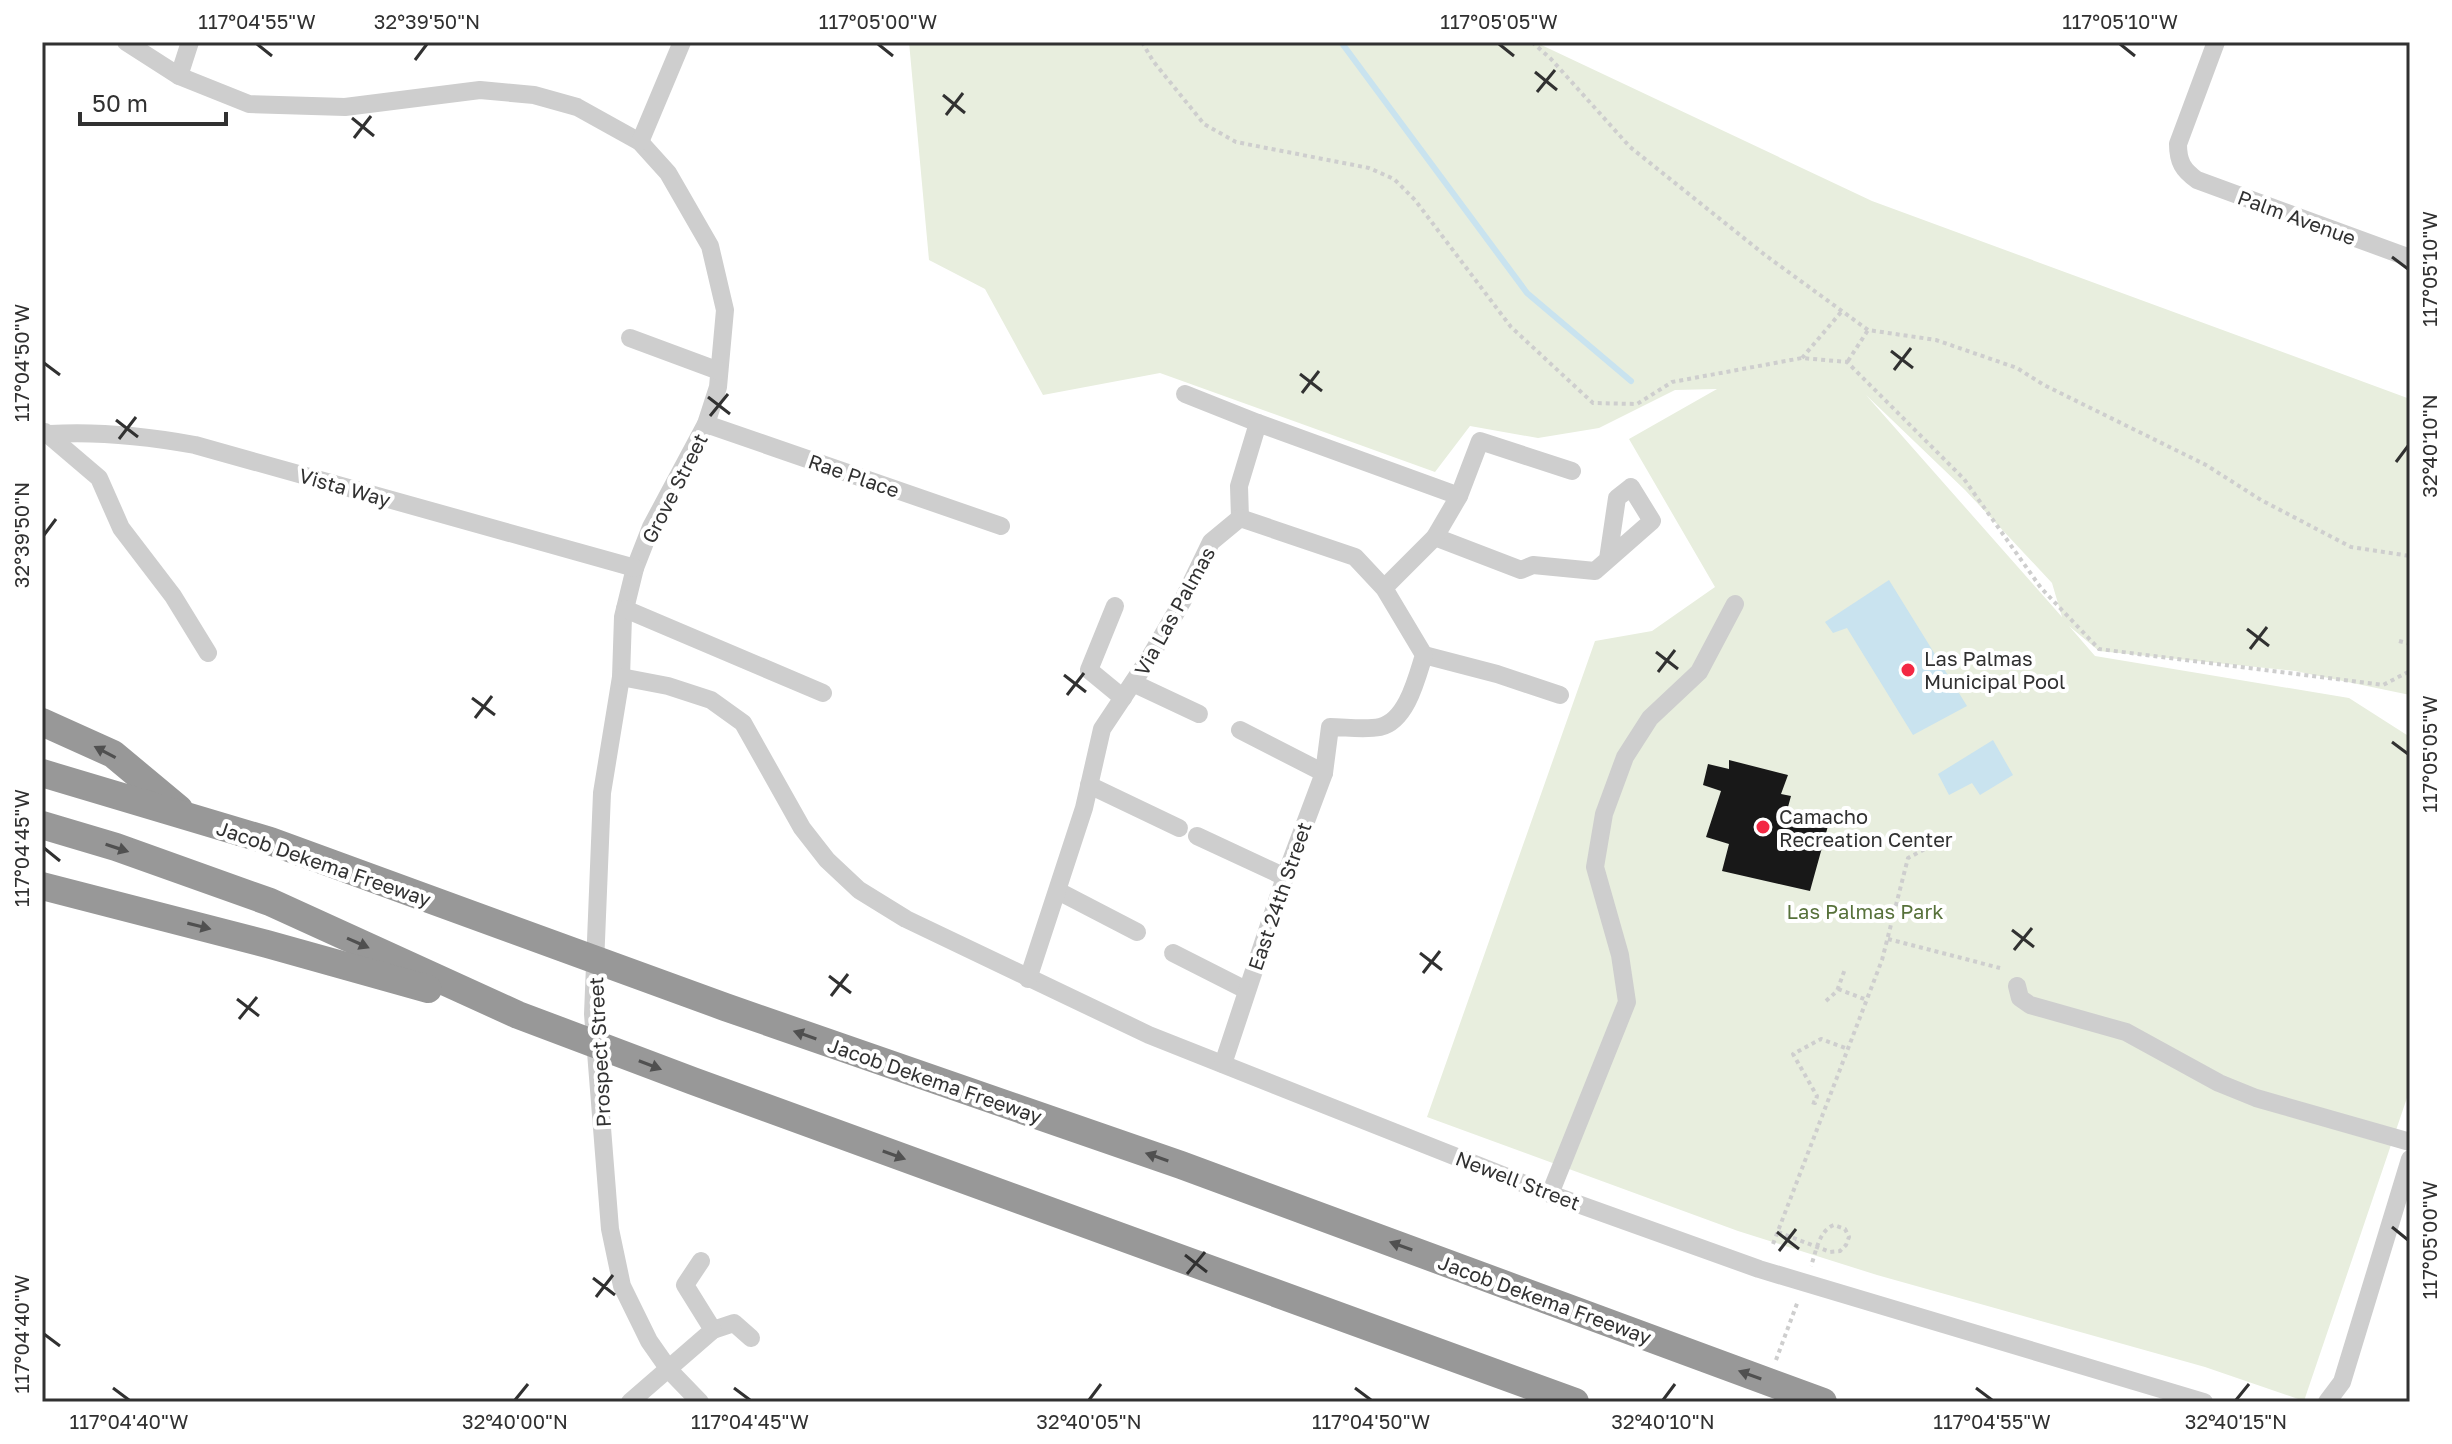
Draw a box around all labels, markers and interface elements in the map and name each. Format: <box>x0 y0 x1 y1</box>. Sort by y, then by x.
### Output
text: 117°04'55"W <box>198 9 316 33</box>
text: 32°39'50"N <box>374 9 480 33</box>
text: 117°05'00"W <box>819 9 937 33</box>
text: 117°05'05"W <box>1440 9 1558 33</box>
text: 117°05'10"W <box>2062 9 2178 33</box>
scale bar <box>80 76 226 126</box>
text: 50 m <box>92 88 148 117</box>
street label: Palm Avenue <box>2235 185 2359 249</box>
text: 117°05'10"W <box>2417 211 2441 327</box>
text: 117°04'50"W <box>9 304 33 422</box>
text: 32°40'10"N <box>2417 394 2441 498</box>
street label: Grove Street <box>636 429 712 547</box>
street label: Rae Place <box>805 448 903 502</box>
street label: Vista Way <box>296 462 394 512</box>
text: 32°39'50"N <box>9 482 33 588</box>
street label: Via Las Palmas <box>1129 542 1219 680</box>
place label: Las Palmas Municipal Pool <box>1924 646 2066 693</box>
marker: Las Palmas Municipal Pool <box>1899 661 1917 679</box>
text: 117°05'05"W <box>2417 695 2441 813</box>
one-way arrow <box>94 745 117 758</box>
text: 117°04'45"W <box>9 789 33 907</box>
place label: Camacho Recreation Center <box>1779 804 1953 851</box>
street label: Jacob Dekema Freeway <box>214 815 434 911</box>
marker: Camacho Recreation Center <box>1754 818 1772 836</box>
street label: East 24th Street <box>1242 819 1316 973</box>
one-way arrow <box>105 842 129 854</box>
park label: Las Palmas Park <box>1787 899 1944 923</box>
one-way arrow <box>186 921 211 933</box>
one-way arrow <box>347 936 370 949</box>
street label: Prospect Street <box>583 976 615 1128</box>
one-way arrow <box>793 1028 817 1041</box>
street label: Jacob Dekema Freeway <box>825 1032 1045 1128</box>
one-way arrow <box>638 1059 662 1072</box>
street label: Newell Street <box>1452 1145 1584 1215</box>
one-way arrow <box>882 1149 906 1162</box>
one-way arrow <box>1144 1150 1168 1162</box>
text: 117°05'00"W <box>2417 1181 2441 1299</box>
one-way arrow <box>1389 1239 1413 1252</box>
street label: Jacob Dekema Freeway <box>1435 1249 1655 1349</box>
text: 117°04'40"W <box>9 1275 33 1393</box>
one-way arrow <box>1738 1368 1762 1381</box>
text: 117°04'40"W <box>70 1409 188 1433</box>
text: 32°40'00"N <box>462 1409 568 1433</box>
text: 117°04'45"W <box>691 1409 809 1433</box>
text: 32°40'05"N <box>1036 1409 1142 1433</box>
text: 117°04'50"W <box>1312 1409 1430 1433</box>
text: 32°40'10"N <box>1611 1409 1715 1433</box>
text: 117°04'55"W <box>1933 1409 2051 1433</box>
text: 32°40'15"N <box>2185 1409 2287 1433</box>

